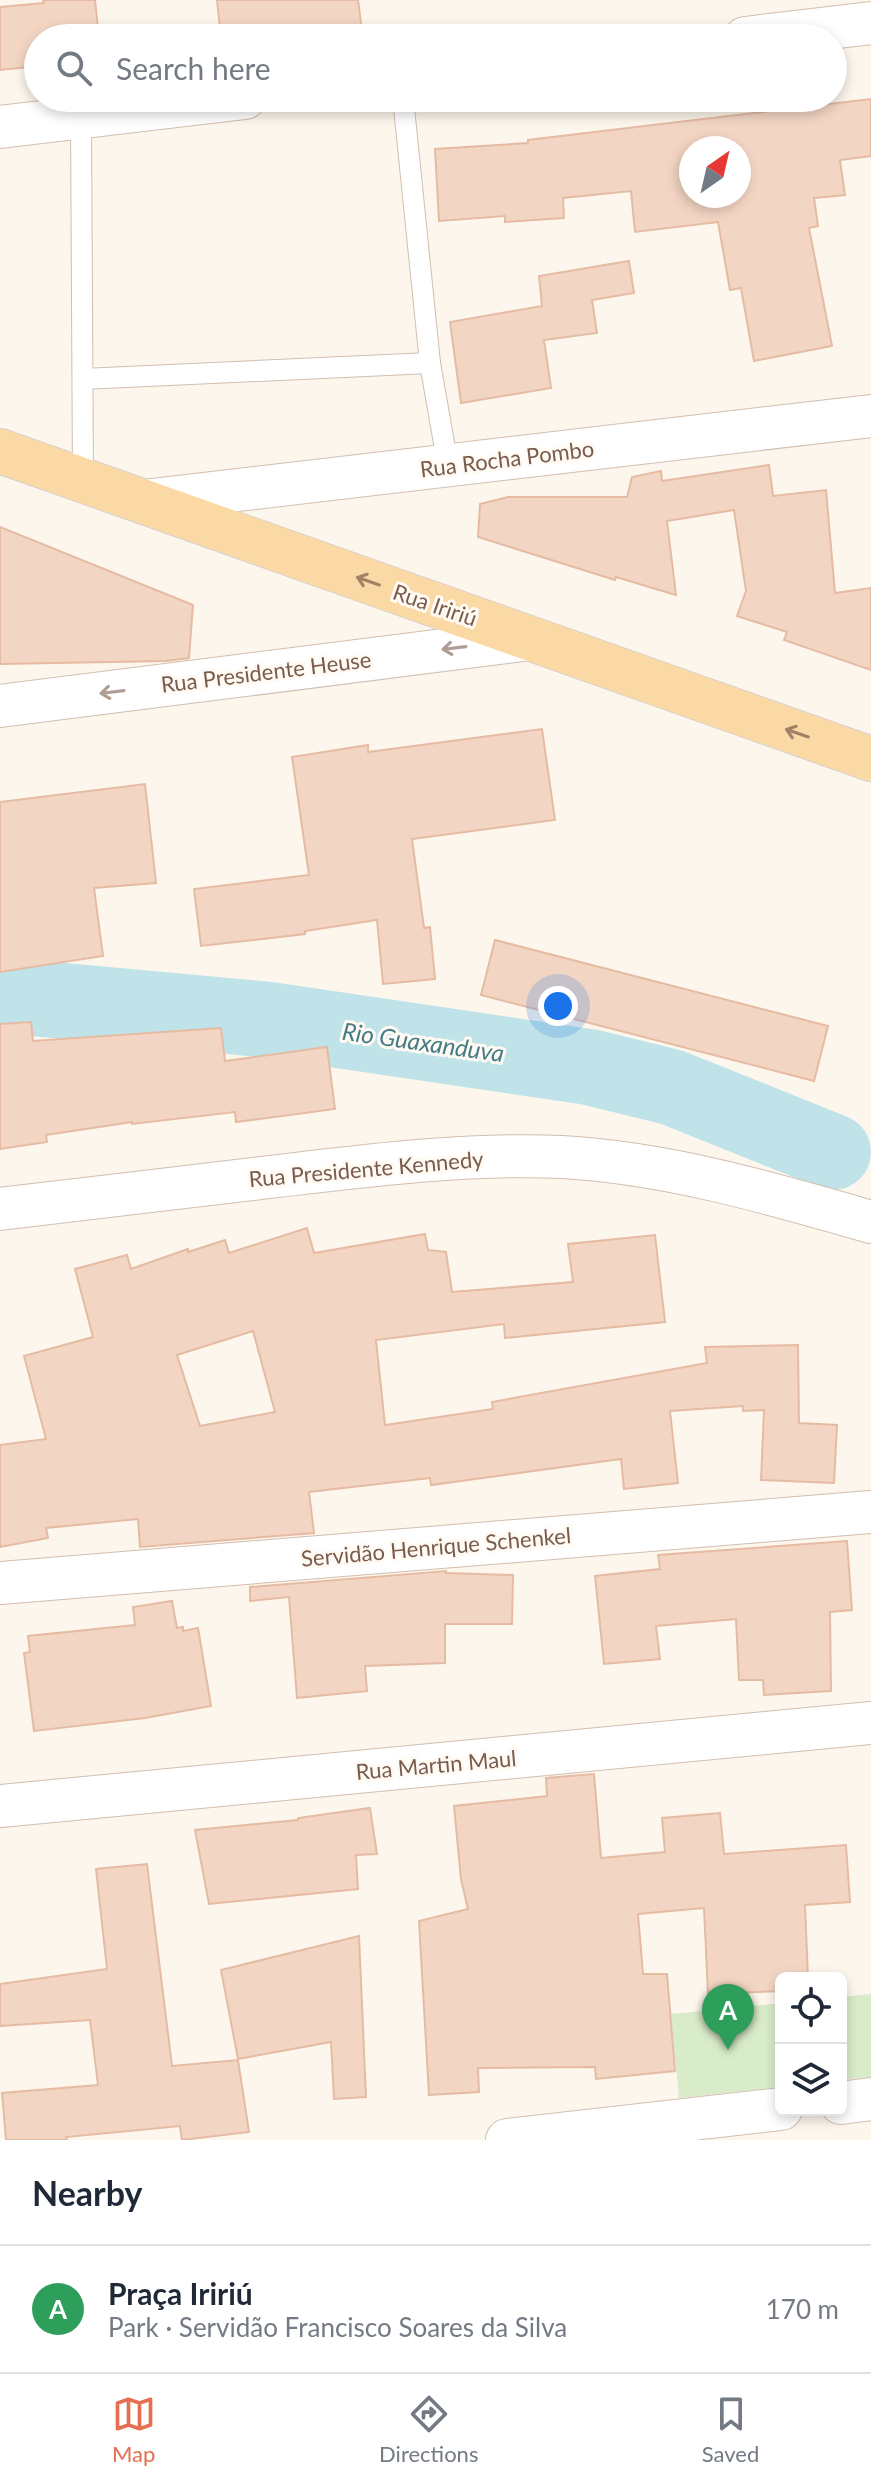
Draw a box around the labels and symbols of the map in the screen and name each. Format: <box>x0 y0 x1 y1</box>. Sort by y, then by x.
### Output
north arrow <box>679 136 751 208</box>
street label: Rua Rocha Pombo <box>418 434 595 483</box>
one-way arrow <box>355 572 380 587</box>
street label: Rua Iririú <box>390 578 481 631</box>
one-way arrow <box>441 641 468 656</box>
street label: Rua Presidente Heuse <box>159 645 373 698</box>
one-way arrow <box>100 685 126 700</box>
one-way arrow <box>785 724 810 739</box>
your location <box>538 986 578 1026</box>
water label: Rio Guaxanduva <box>341 1016 506 1067</box>
street label: Rua Presidente Kennedy <box>247 1145 485 1192</box>
street label: Servidão Henrique Schenkel <box>300 1521 572 1572</box>
street label: Rua Martin Maul <box>355 1744 517 1785</box>
pin: A <box>702 1984 754 2050</box>

